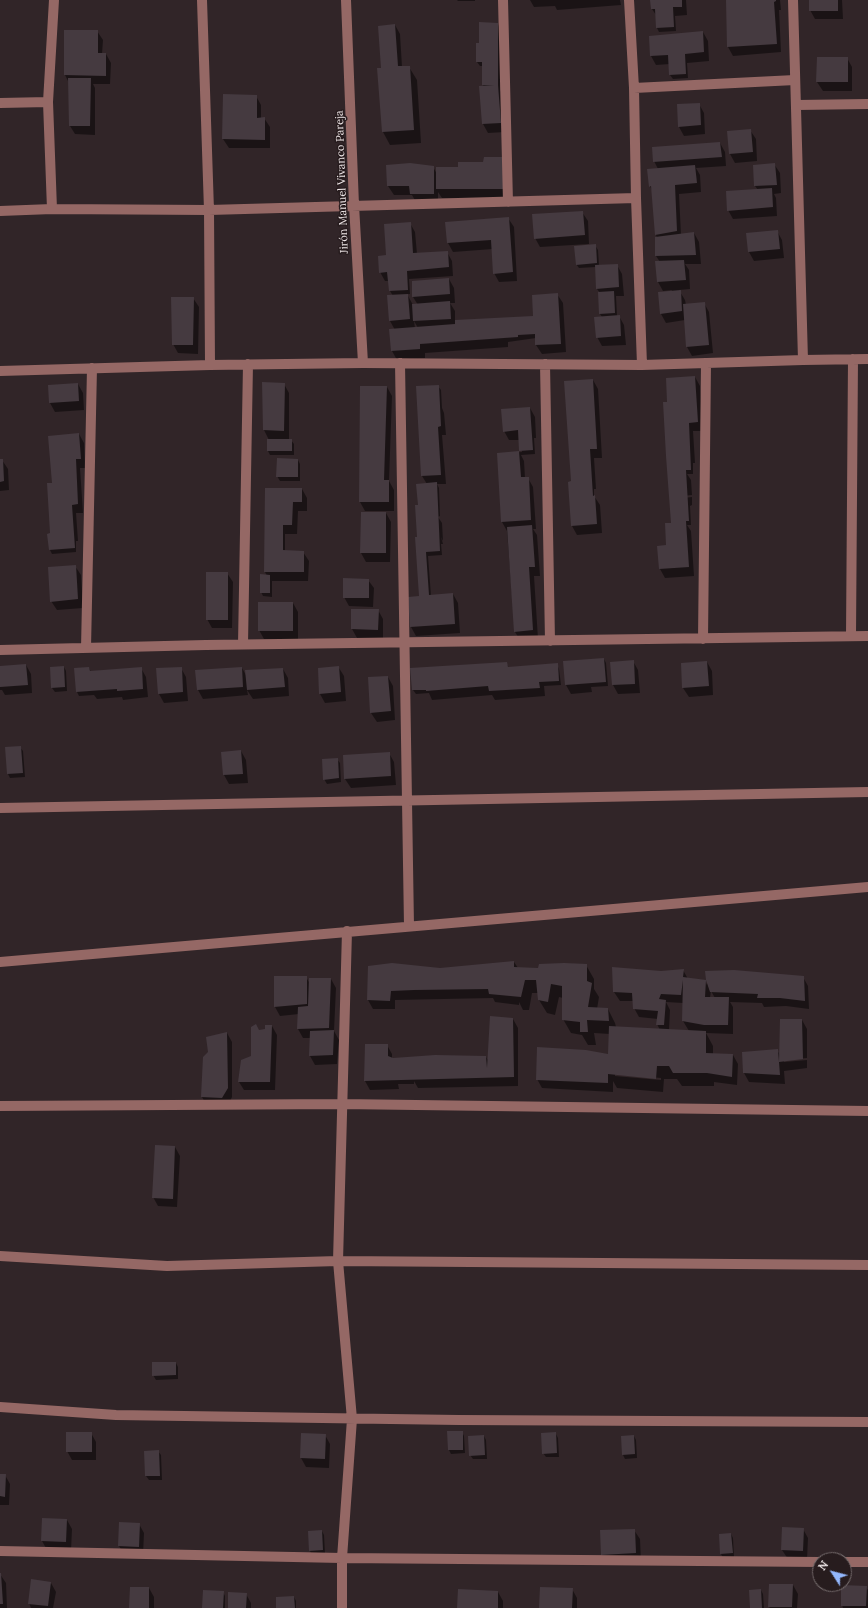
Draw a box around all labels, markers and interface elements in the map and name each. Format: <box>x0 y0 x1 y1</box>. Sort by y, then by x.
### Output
street label: Jirón Manuel Vivanco Pareja <box>333 110 351 254</box>
north arrow <box>812 1552 852 1592</box>
text: N <box>815 1558 831 1573</box>

